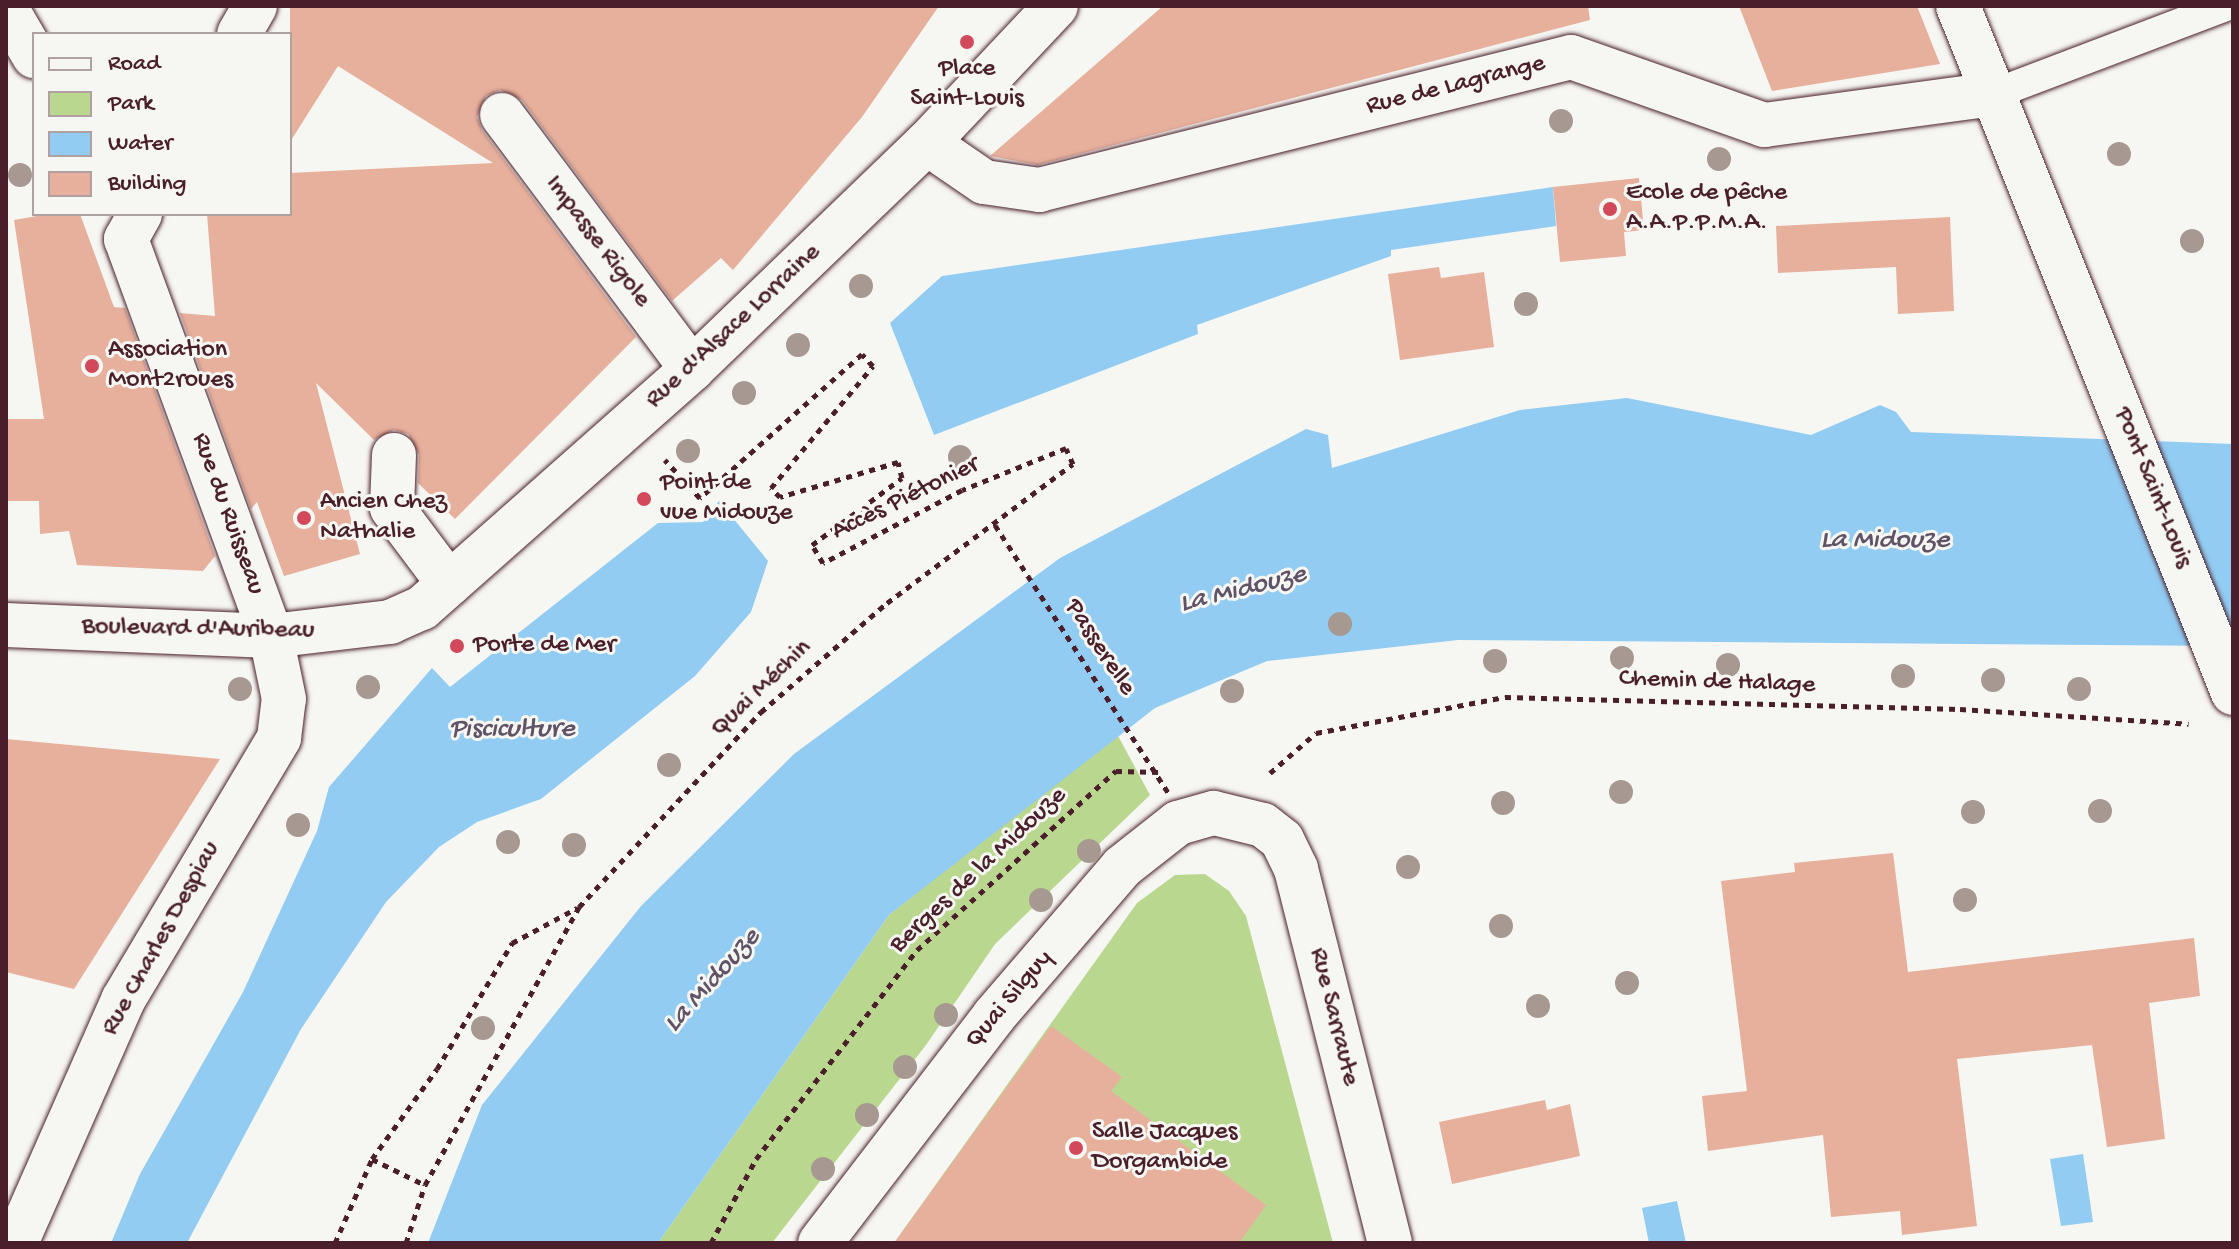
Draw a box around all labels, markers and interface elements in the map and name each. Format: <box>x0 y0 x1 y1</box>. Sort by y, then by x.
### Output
legend <box>32 32 292 216</box>
marker: Place Saint-Louis <box>958 33 976 51</box>
street label: Rue de Lagrange <box>1363 49 1549 123</box>
text: Road <box>108 50 160 79</box>
place label: Place Saint-Louis <box>910 54 1024 116</box>
text: Park <box>108 90 154 119</box>
text: Water <box>108 130 172 159</box>
text: Building <box>108 170 186 199</box>
street label: Impasse Rigole <box>537 170 657 314</box>
place label: Ecole de pêche A.A.P.P.M.A. <box>1626 178 1787 240</box>
marker: Ecole de pêche A.A.P.P.M.A. <box>1601 200 1619 218</box>
street label: Rue d'Alsace Lorraine <box>640 238 828 416</box>
place label: Association Mont2roues <box>108 335 233 396</box>
marker: Association Mont2roues <box>83 357 101 375</box>
street label: Pont Saint-Louis <box>2106 403 2198 573</box>
street label: Rue du Ruisseau <box>183 429 271 599</box>
street label: Accès Piétonier <box>827 450 985 548</box>
place label: Point de vue Midouze <box>660 468 793 530</box>
place label: Ancien Chez Nathalie <box>320 487 447 548</box>
marker: Point de vue Midouze <box>635 490 653 508</box>
marker: Ancien Chez Nathalie <box>295 509 313 527</box>
water label: La Midouze <box>1821 524 1949 558</box>
water label: La Midouze <box>1176 558 1310 622</box>
street label: Passerelle <box>1056 594 1142 702</box>
street label: Boulevard d'Auribeau <box>81 612 315 648</box>
place label: Porte de Mer <box>473 630 616 662</box>
street label: Quai Méchin <box>705 633 819 745</box>
marker: Porte de Mer <box>448 637 466 655</box>
street label: Chemin de Halage <box>1618 664 1816 702</box>
water label: Pisciculture <box>449 713 575 747</box>
street label: Berges de la Midouze <box>884 781 1074 961</box>
street label: Rue Charles Despiau <box>96 837 228 1041</box>
water label: La Midouze <box>657 922 769 1040</box>
street label: Quai Silguy <box>960 944 1060 1056</box>
street label: Rue Sarraute <box>1301 945 1365 1089</box>
place label: Salle Jacques Dorgambide <box>1092 1117 1237 1178</box>
marker: Salle Jacques Dorgambide <box>1067 1139 1085 1157</box>

